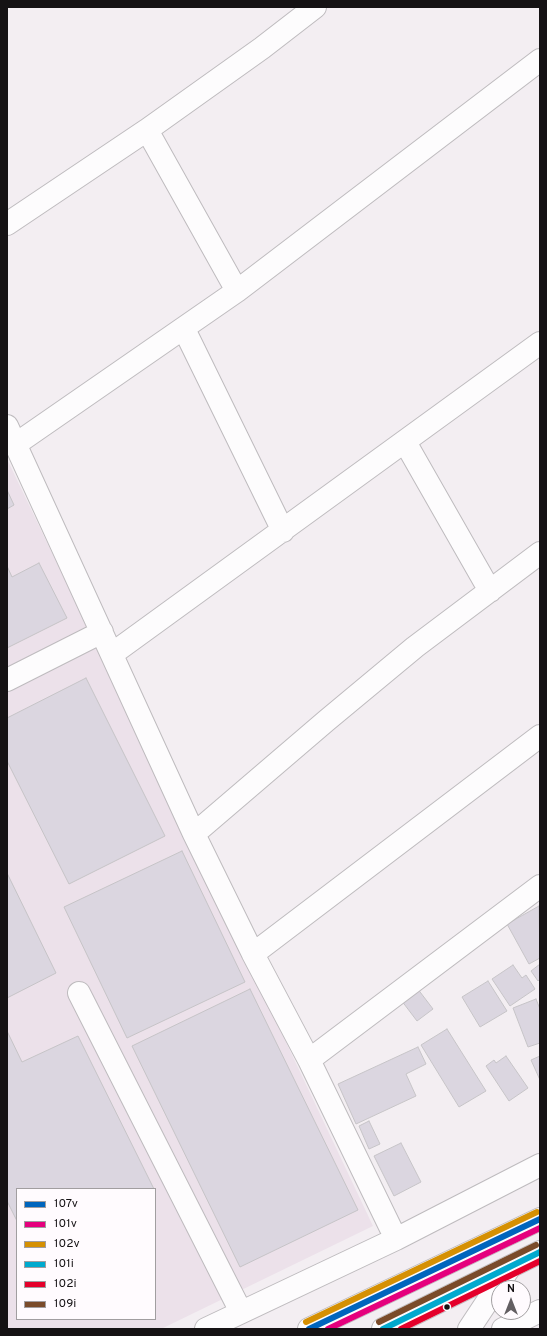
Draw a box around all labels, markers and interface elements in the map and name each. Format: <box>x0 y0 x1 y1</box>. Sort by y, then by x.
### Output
legend <box>16 1188 156 1320</box>
text: 107v <box>54 1196 78 1212</box>
text: 101v <box>54 1216 77 1232</box>
text: 102v <box>54 1236 80 1252</box>
text: 101i <box>54 1256 74 1272</box>
text: 102i <box>54 1276 77 1292</box>
north arrow <box>491 1280 531 1320</box>
text: N <box>507 1282 515 1296</box>
text: 109i <box>54 1296 76 1312</box>
unlabelled marker <box>442 1302 452 1312</box>

